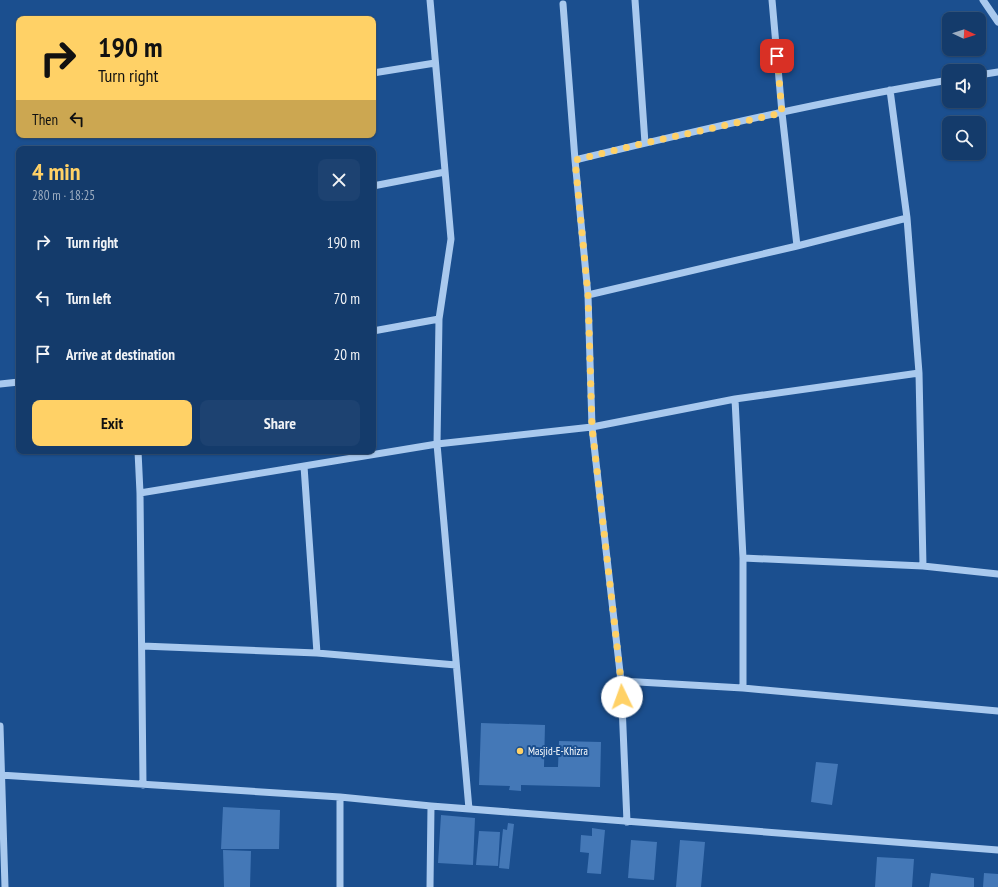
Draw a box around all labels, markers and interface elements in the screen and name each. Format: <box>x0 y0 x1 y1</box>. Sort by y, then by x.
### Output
north arrow <box>942 12 986 56</box>
map controls <box>942 12 986 160</box>
text: 190 m <box>98 28 162 65</box>
icon: right <box>32 32 84 84</box>
pin <box>760 39 794 73</box>
icon: arrive <box>766 45 788 67</box>
text: Turn right <box>98 64 158 87</box>
button: sound <box>942 64 986 108</box>
icon: left <box>66 108 88 130</box>
text: Then <box>32 110 58 129</box>
button: search <box>942 116 986 160</box>
text: 4 min <box>32 156 80 187</box>
button: close <box>318 159 360 201</box>
text: 280 m · 18:25 <box>32 187 95 204</box>
icon: right <box>32 231 54 253</box>
text: Turn right <box>66 233 118 252</box>
text: 190 m <box>327 233 360 252</box>
icon: left <box>32 287 54 309</box>
text: Turn left <box>66 289 111 308</box>
text: 70 m <box>334 289 360 308</box>
icon: arrive <box>32 343 54 365</box>
text: Arrive at destination <box>66 345 175 364</box>
text: 20 m <box>334 345 360 364</box>
button: Exit <box>32 400 192 446</box>
button: Share <box>200 400 360 446</box>
position arrow <box>601 676 643 718</box>
place label: Masjid-E-Khizra <box>528 744 588 758</box>
marker: Masjid-E-Khizra <box>515 746 525 756</box>

